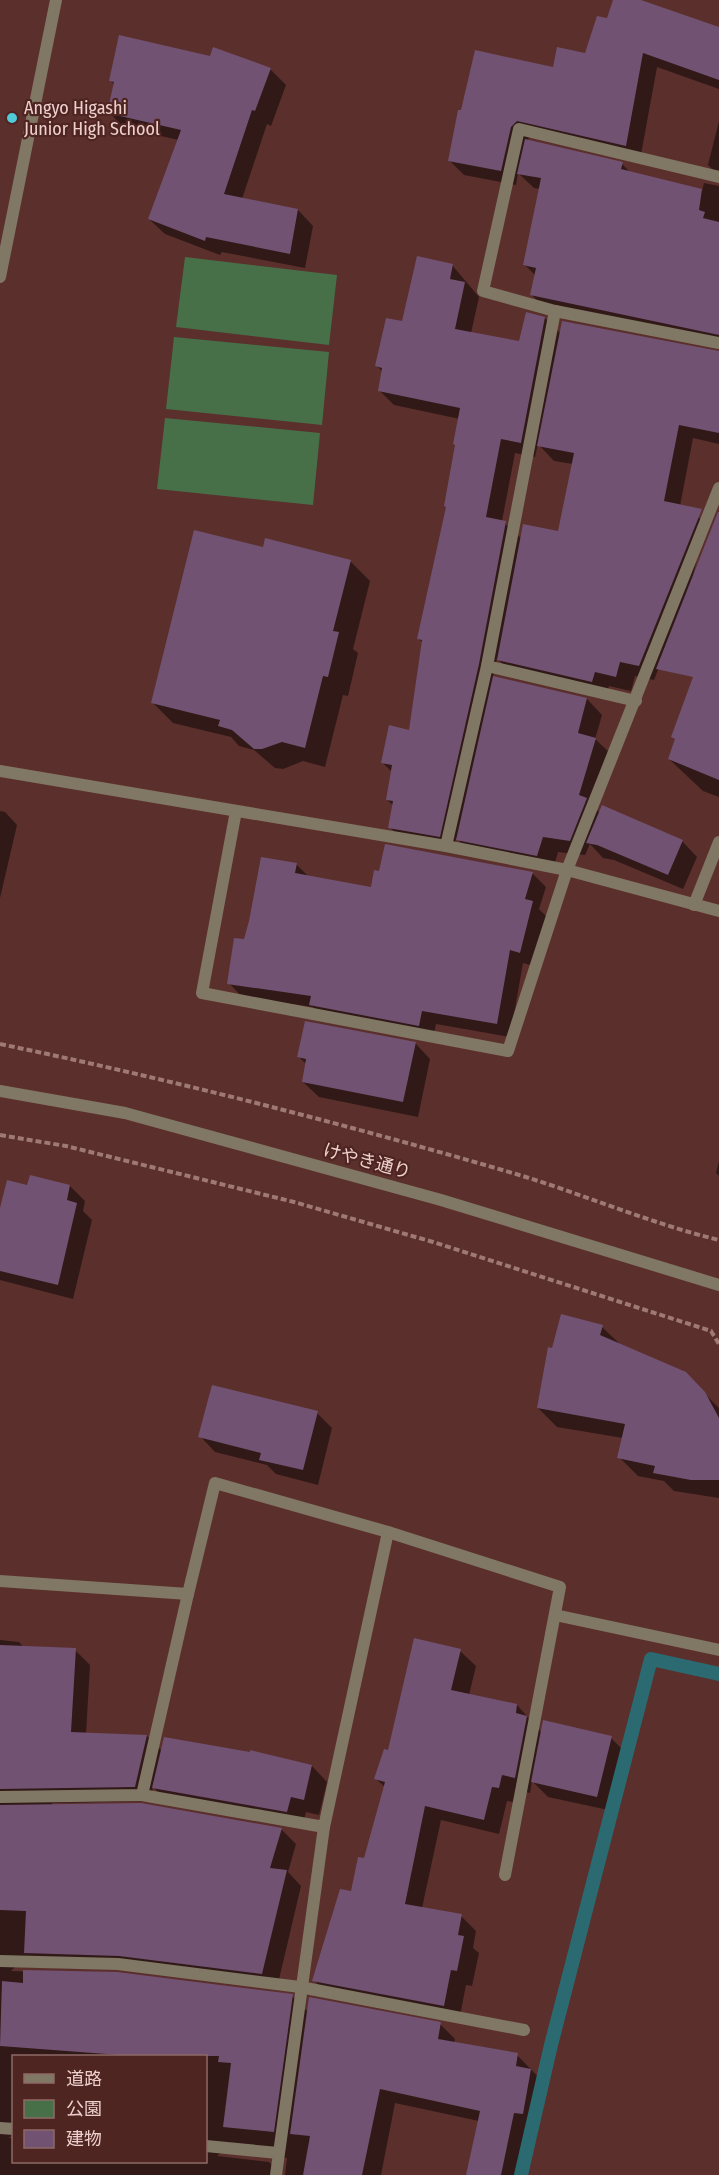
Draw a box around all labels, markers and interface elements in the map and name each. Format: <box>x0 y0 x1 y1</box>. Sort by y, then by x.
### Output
place label: Angyo Higashi Junior High School <box>24 97 160 140</box>
marker: Angyo Higashi Junior High School <box>5 111 19 125</box>
street label: けやき通り <box>321 1139 413 1183</box>
legend <box>12 2055 207 2163</box>
text: 道路 <box>66 2068 102 2090</box>
text: 公園 <box>66 2098 102 2120</box>
text: 建物 <box>66 2128 102 2150</box>

